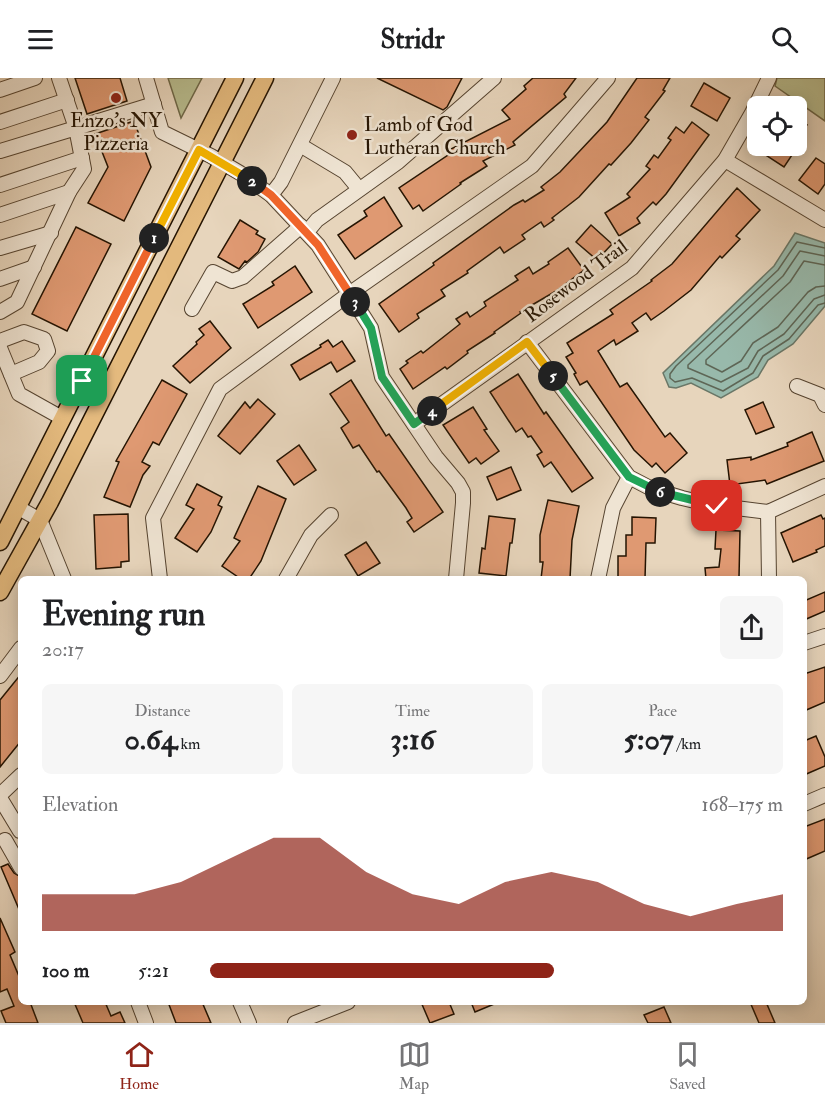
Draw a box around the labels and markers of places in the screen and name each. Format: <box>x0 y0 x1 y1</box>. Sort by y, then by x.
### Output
marker: Enzo's NY Pizzeria <box>109 91 123 105</box>
place label: Enzo's NY Pizzeria <box>70 108 163 156</box>
place label: Lamb of God Lutheran Church <box>364 112 506 160</box>
marker: Lamb of God Lutheran Church <box>345 128 359 142</box>
pin: 2 <box>237 166 267 196</box>
pin: 1 <box>139 223 169 253</box>
pin: 3 <box>340 287 370 317</box>
pin <box>56 355 107 406</box>
pin: 5 <box>538 361 568 391</box>
pin: 4 <box>417 396 447 426</box>
pin: 6 <box>645 477 675 507</box>
pin <box>691 480 742 531</box>

